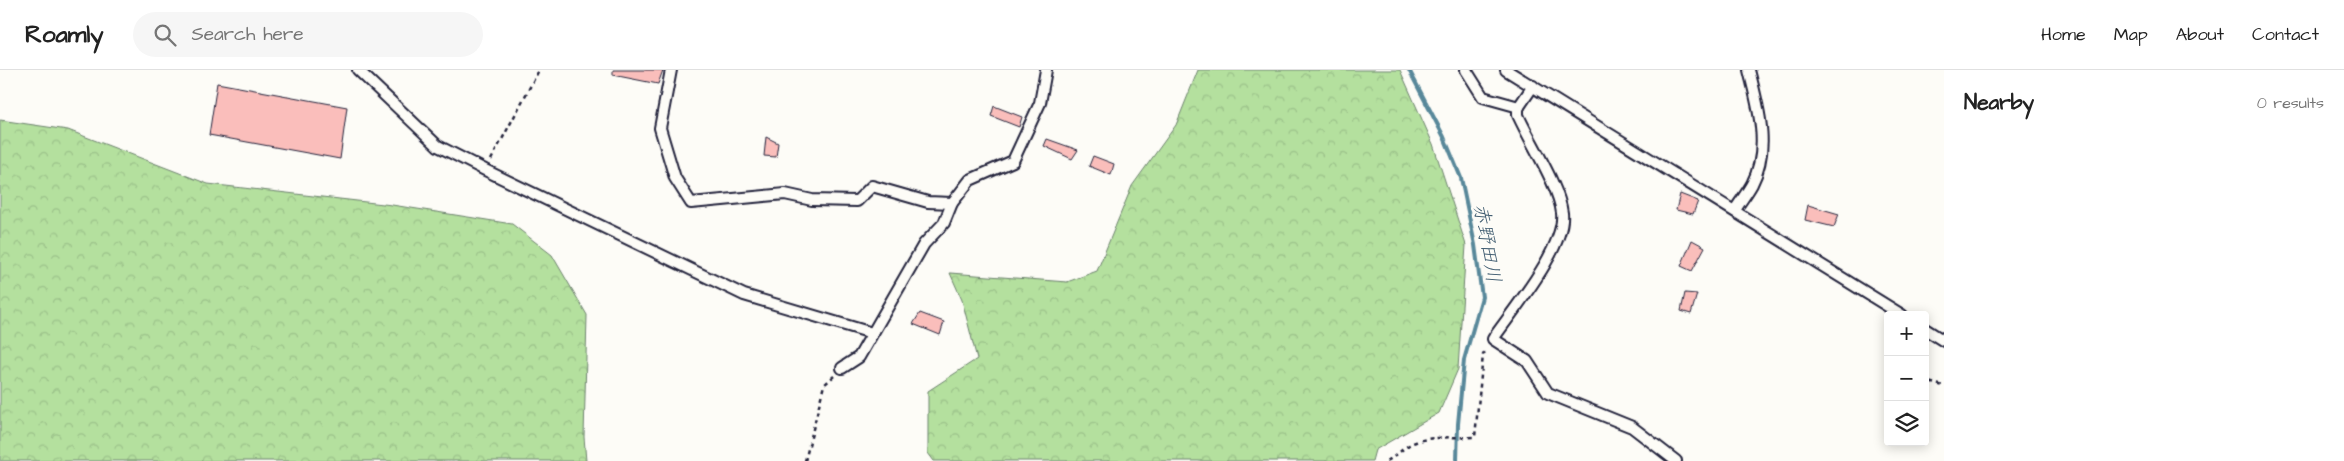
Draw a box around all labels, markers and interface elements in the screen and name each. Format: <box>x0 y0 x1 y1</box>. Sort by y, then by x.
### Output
search box <box>133 12 483 57</box>
text: Roamly <box>25 18 103 52</box>
icon: search <box>151 21 179 49</box>
text: Search here <box>191 21 304 48</box>
text: Home <box>2041 22 2086 47</box>
text: Map <box>2114 22 2148 47</box>
text: About <box>2176 22 2224 47</box>
text: Contact <box>2252 22 2319 47</box>
text: Nearby <box>1964 88 2034 117</box>
text: 0 results <box>2257 92 2324 114</box>
water label: 赤野田川 <box>1466 201 1508 285</box>
map controls <box>1884 311 1929 446</box>
button: + <box>1884 311 1929 356</box>
button: − <box>1884 356 1929 401</box>
button: layers <box>1884 401 1929 446</box>

